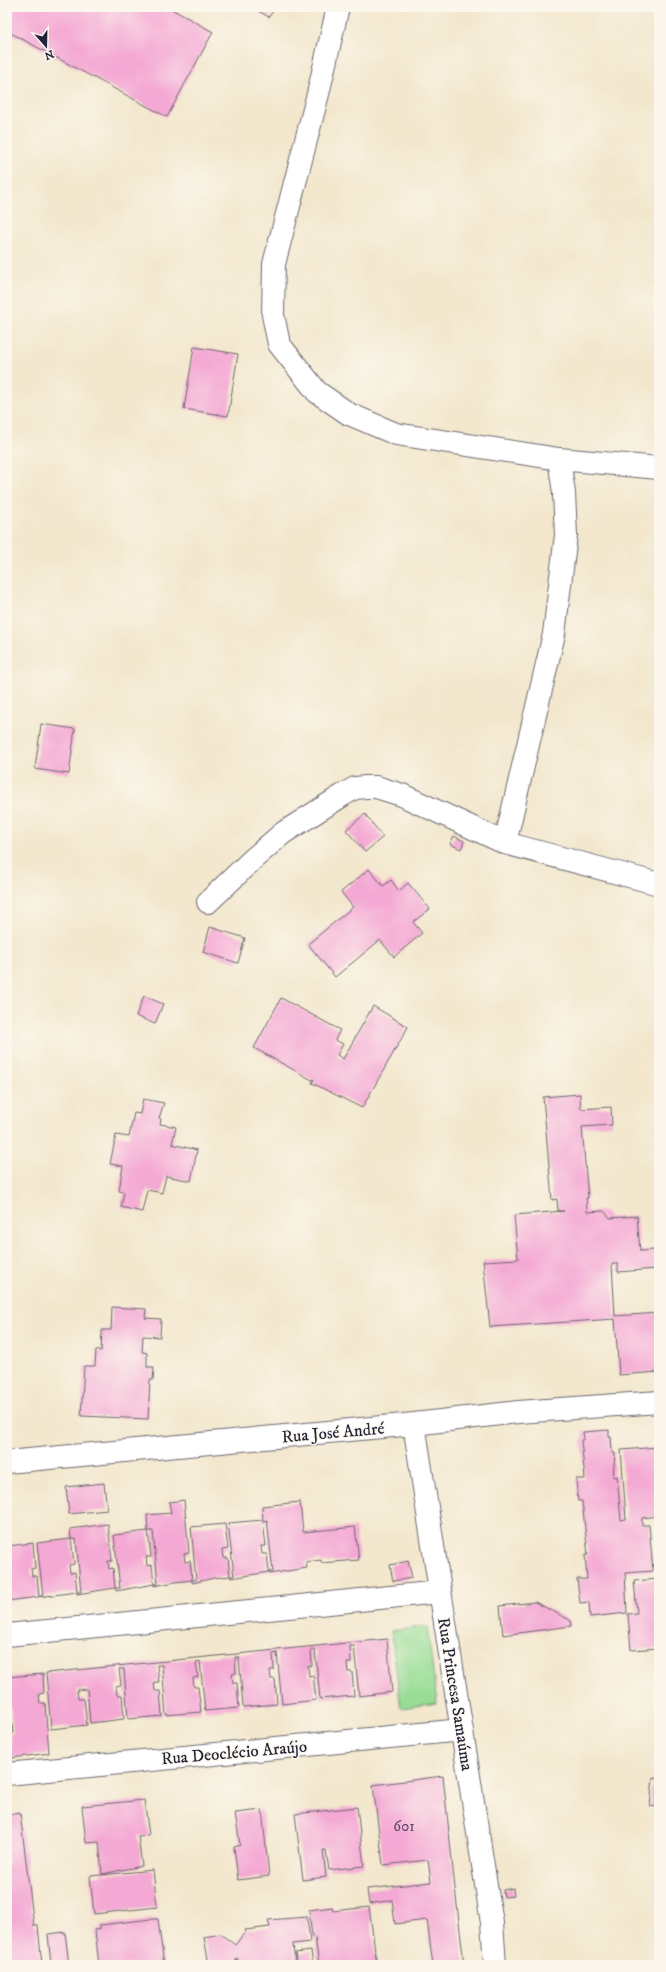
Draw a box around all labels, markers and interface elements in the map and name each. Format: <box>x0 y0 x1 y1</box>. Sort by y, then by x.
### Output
north arrow <box>26 26 66 66</box>
text: N <box>42 46 56 63</box>
street label: Rua José André <box>281 1418 385 1448</box>
street label: Rua Princesa Samaúma <box>432 1616 478 1773</box>
street label: Rua Deoclécio Araújo <box>160 1736 308 1770</box>
house number: 601 <box>393 1817 415 1836</box>

